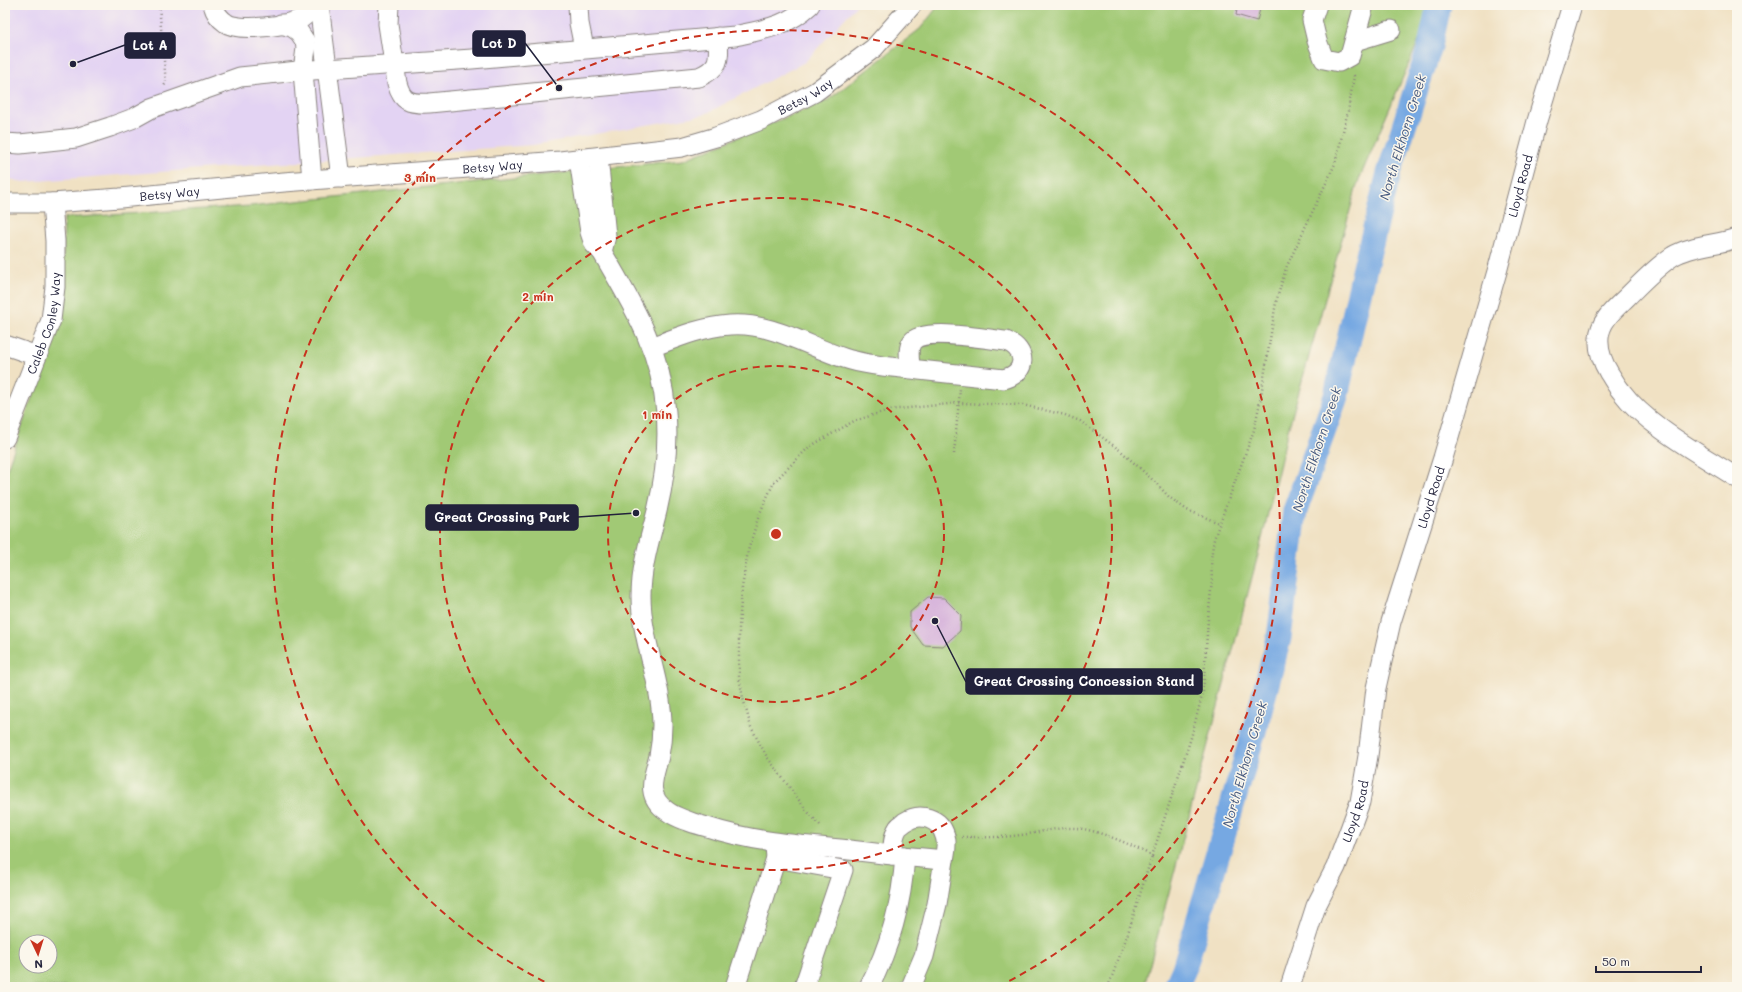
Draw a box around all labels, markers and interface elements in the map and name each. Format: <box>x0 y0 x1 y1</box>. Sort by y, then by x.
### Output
callout: Lot D <box>473 31 525 56</box>
callout: Lot A <box>125 33 175 58</box>
text: Lot D <box>481 34 517 51</box>
text: Lot A <box>133 36 167 53</box>
water label: North Elkhorn Creek <box>1375 71 1430 202</box>
street label: Betsy Way <box>775 74 835 118</box>
street label: Lloyd Road <box>1504 152 1536 219</box>
street label: Betsy Way <box>462 156 523 176</box>
text: 3 min <box>404 169 436 185</box>
street label: Betsy Way <box>139 182 200 204</box>
street label: Caleb Conley Way <box>23 272 63 376</box>
text: 2 min <box>522 288 554 304</box>
water label: North Elkhorn Creek <box>1288 383 1345 514</box>
text: 1 min <box>642 406 672 422</box>
street label: Lloyd Road <box>1413 464 1448 530</box>
callout: Great Crossing Park <box>426 505 578 530</box>
text: Great Crossing Park <box>434 508 570 525</box>
centre of rings <box>769 527 783 541</box>
callout: Great Crossing Concession Stand <box>966 669 1202 694</box>
text: Great Crossing Concession Stand <box>974 672 1194 689</box>
water label: North Elkhorn Creek <box>1218 698 1270 829</box>
street label: Lloyd Road <box>1338 779 1372 844</box>
north arrow <box>18 934 58 974</box>
scale bar <box>1596 948 1701 974</box>
text: 50 m <box>1602 953 1630 969</box>
text: N <box>34 957 43 972</box>

